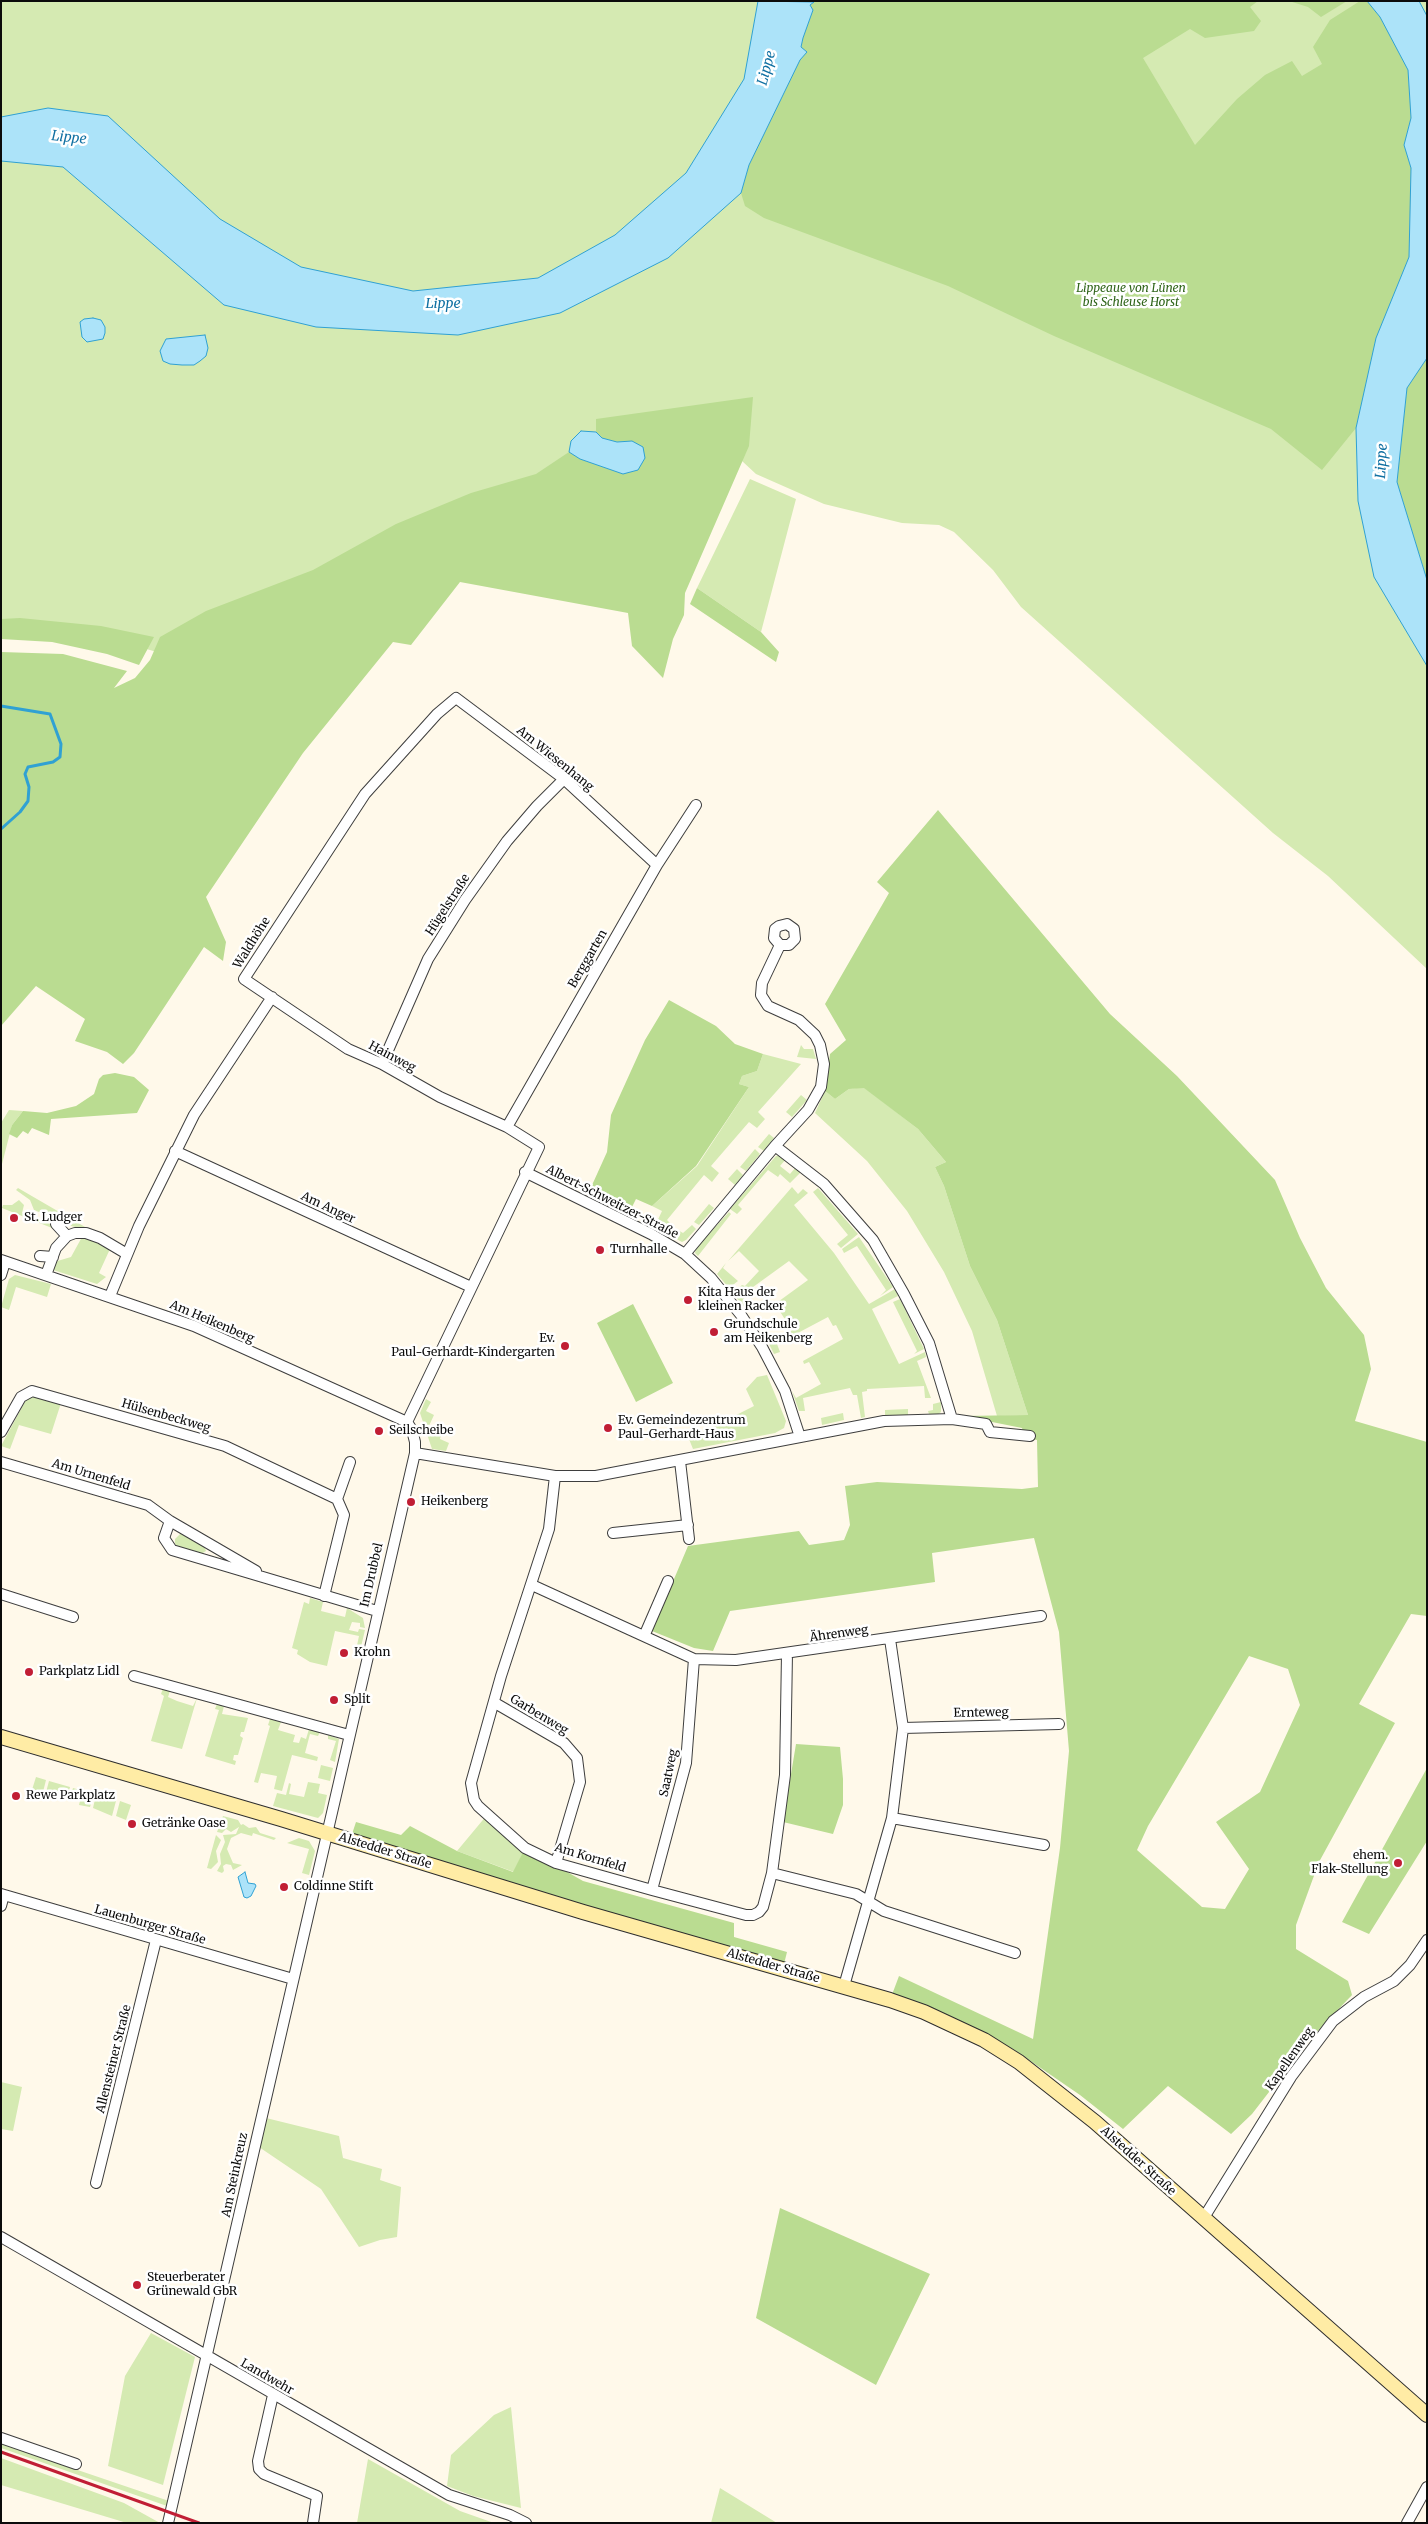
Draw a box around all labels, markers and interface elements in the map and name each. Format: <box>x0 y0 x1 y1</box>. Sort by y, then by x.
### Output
water label: Lippe <box>754 49 780 87</box>
water label: Lippe <box>51 128 87 148</box>
park label: Lippeaue von Lünen bis Schleuse Horst <box>1076 282 1186 310</box>
water label: Lippe <box>425 296 461 312</box>
water label: Lippe <box>1373 443 1391 479</box>
street label: Am Wiesenhang <box>514 724 596 794</box>
street label: Hügelstraße <box>423 872 473 938</box>
street label: Waldhöhe <box>231 915 273 971</box>
street label: Berggarten <box>566 927 610 991</box>
street label: Hainweg <box>366 1039 418 1075</box>
street label: Albert-Schweitzer-Straße <box>543 1162 681 1242</box>
street label: Am Anger <box>299 1189 357 1227</box>
place label: St. Ludger <box>24 1211 82 1225</box>
marker: St. Ludger <box>8 1212 20 1224</box>
place label: Turnhalle <box>610 1243 667 1257</box>
marker: Turnhalle <box>594 1244 606 1256</box>
place label: Kita Haus der kleinen Racker <box>698 1286 784 1314</box>
marker: Kita Haus der kleinen Racker <box>682 1294 694 1306</box>
street label: Am Heikenberg <box>168 1298 256 1346</box>
place label: Grundschule am Heikenberg <box>724 1318 812 1346</box>
marker: Grundschule am Heikenberg <box>708 1326 720 1338</box>
place label: Ev. Paul-Gerhardt-Kindergarten <box>391 1332 555 1360</box>
marker: Ev. Paul-Gerhardt-Kindergarten <box>559 1340 571 1352</box>
street label: Hülsenbeckweg <box>120 1396 212 1436</box>
place label: Ev. Gemeindezentrum Paul-Gerhardt-Haus <box>618 1414 746 1442</box>
marker: Ev. Gemeindezentrum Paul-Gerhardt-Haus <box>602 1422 614 1434</box>
place label: Seilscheibe <box>389 1424 454 1438</box>
marker: Seilscheibe <box>373 1425 385 1437</box>
street label: Am Urnenfeld <box>50 1456 132 1494</box>
place label: Heikenberg <box>421 1495 488 1509</box>
marker: Heikenberg <box>405 1496 417 1508</box>
street label: Im Drubbel <box>358 1541 386 1609</box>
street label: Ährenweg <box>809 1623 869 1645</box>
place label: Krohn <box>354 1646 390 1660</box>
marker: Krohn <box>338 1647 350 1659</box>
place label: Parkplatz Lidl <box>39 1665 119 1679</box>
marker: Parkplatz Lidl <box>23 1666 35 1678</box>
street label: Garbenweg <box>507 1692 571 1738</box>
place label: Split <box>344 1693 370 1707</box>
marker: Split <box>328 1694 340 1706</box>
street label: Ernteweg <box>953 1705 1009 1721</box>
street label: Saatweg <box>657 1748 681 1798</box>
place label: Rewe Parkplatz <box>26 1789 115 1803</box>
marker: Rewe Parkplatz <box>10 1790 22 1802</box>
place label: Getränke Oase <box>142 1817 225 1831</box>
marker: Getränke Oase <box>126 1818 138 1830</box>
street label: Alstedder Straße <box>337 1830 433 1872</box>
street label: Am Kornfeld <box>553 1840 627 1876</box>
place label: ehem. Flak-Stellung <box>1311 1849 1388 1877</box>
marker: ehem. Flak-Stellung <box>1392 1857 1404 1869</box>
place label: Coldinne Stift <box>294 1880 373 1894</box>
marker: Coldinne Stift <box>278 1881 290 1893</box>
street label: Lauenburger Straße <box>93 1902 207 1948</box>
street label: Alstedder Straße <box>725 1946 821 1986</box>
street label: Allensteiner Straße <box>94 2003 134 2115</box>
street label: Kapellenweg <box>1263 2025 1317 2093</box>
street label: Alstedder Straße <box>1098 2124 1178 2198</box>
street label: Am Steinkreuz <box>219 2132 251 2218</box>
place label: Steuerberater Grünewald GbR <box>147 2271 237 2299</box>
marker: Steuerberater Grünewald GbR <box>131 2279 143 2291</box>
street label: Landwehr <box>238 2356 296 2398</box>

